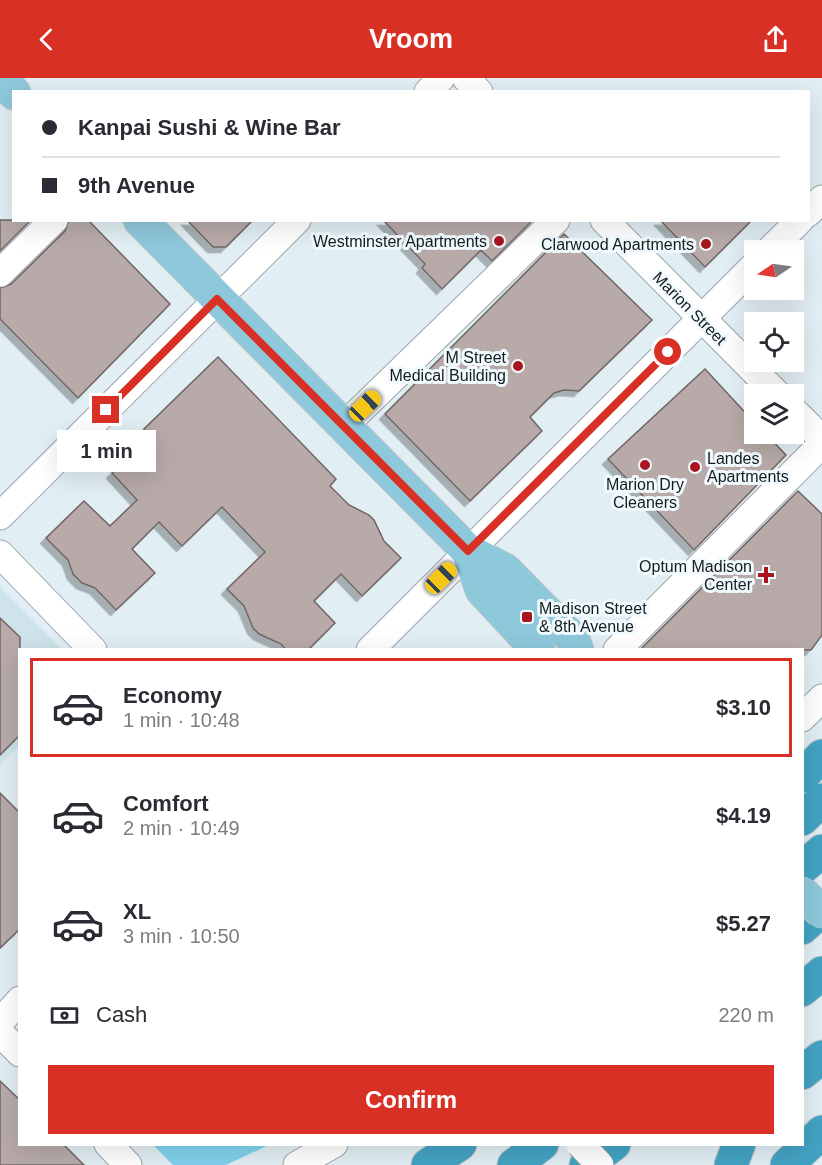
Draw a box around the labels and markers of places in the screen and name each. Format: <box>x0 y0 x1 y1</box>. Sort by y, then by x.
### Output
place label: Westminster Apartments <box>313 233 487 250</box>
marker: Westminster Apartments <box>492 234 506 248</box>
place label: Clarwood Apartments <box>541 236 694 253</box>
marker: Clarwood Apartments <box>699 237 713 251</box>
place label: M Street Medical Building <box>389 349 507 384</box>
marker: M Street Medical Building <box>511 359 525 373</box>
place label: Landes Apartments <box>707 450 789 485</box>
marker: Marion Dry Cleaners <box>638 458 652 472</box>
marker: Landes Apartments <box>688 460 702 474</box>
place label: Marion Dry Cleaners <box>606 476 684 511</box>
place label: Optum Madison Center <box>639 558 753 593</box>
marker: Optum Madison Center <box>757 566 775 584</box>
place label: Madison Street & 8th Avenue <box>539 600 647 635</box>
marker: Madison Street & 8th Avenue <box>520 610 534 624</box>

